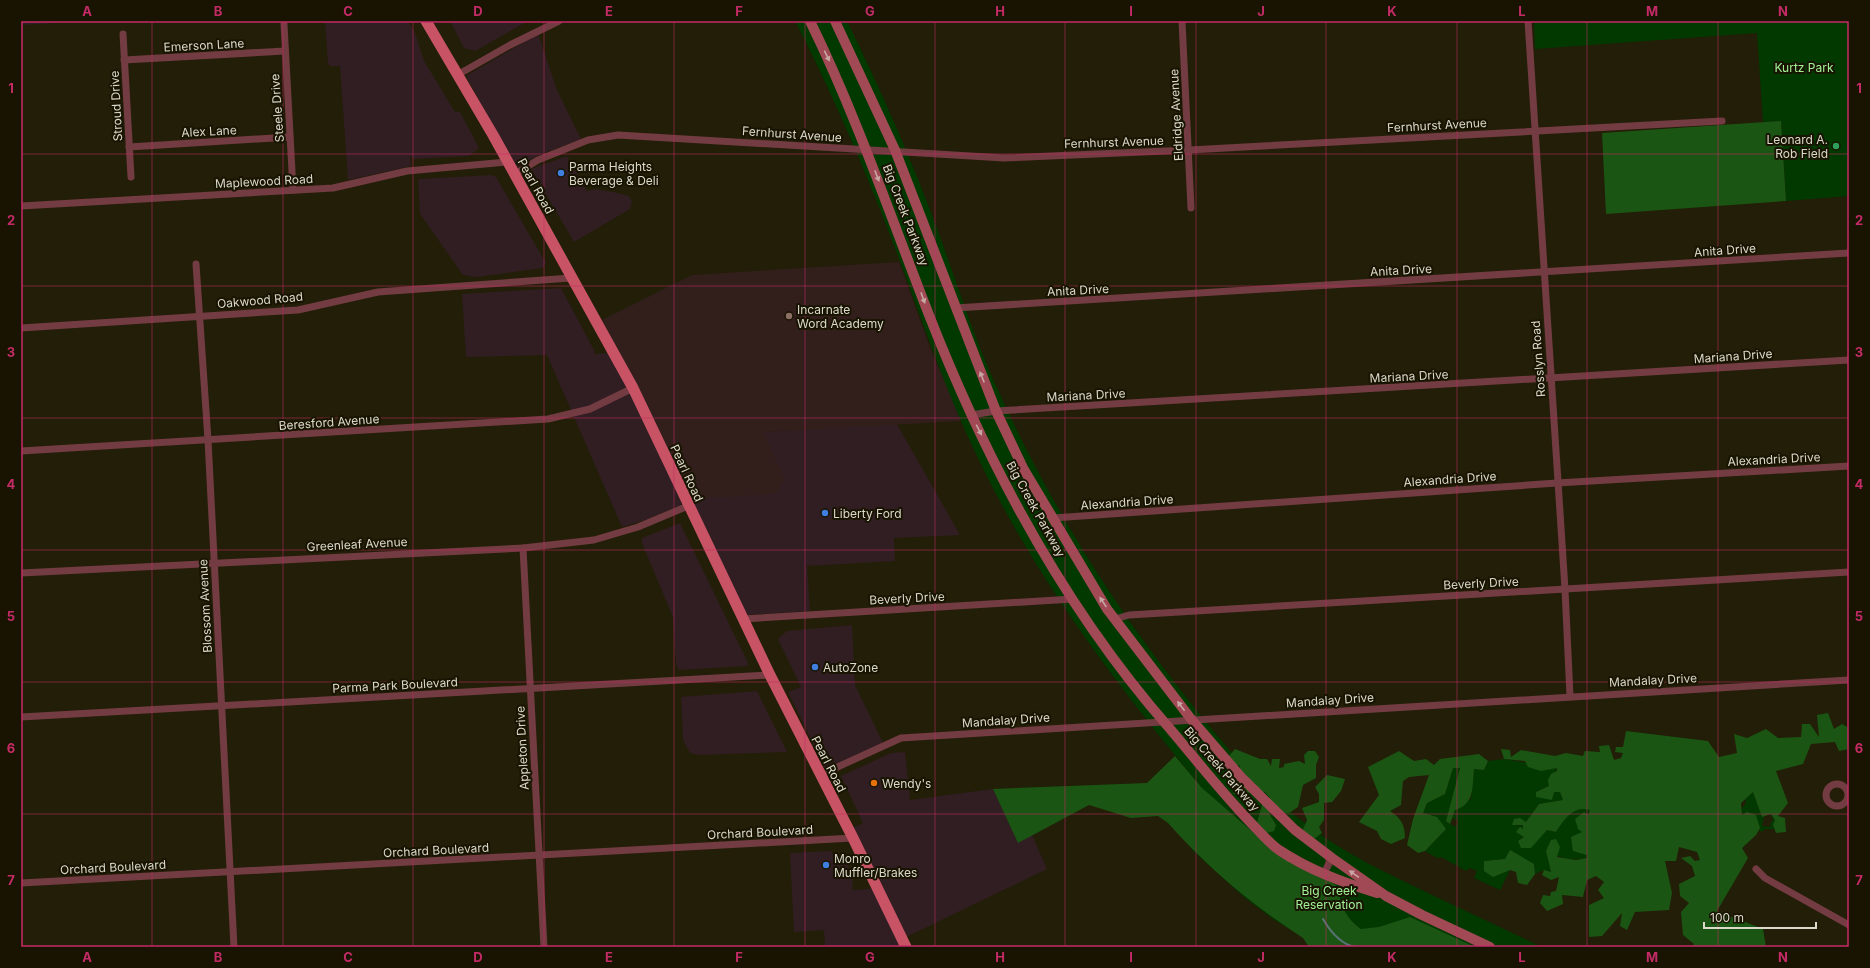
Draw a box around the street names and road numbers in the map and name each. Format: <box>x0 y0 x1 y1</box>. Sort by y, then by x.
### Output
street label: Emerson Lane <box>163 35 245 55</box>
street label: Eldridge Avenue <box>1166 69 1186 161</box>
street label: Stroud Drive <box>107 70 125 142</box>
street label: Steele Drive <box>267 73 287 143</box>
street label: Fernhurst Avenue <box>1387 115 1487 135</box>
street label: Alex Lane <box>181 122 237 140</box>
street label: Fernhurst Avenue <box>742 123 842 145</box>
street label: Fernhurst Avenue <box>1064 133 1164 151</box>
street label: Pearl Road <box>515 156 557 216</box>
street label: Big Creek Parkway <box>880 162 932 268</box>
street label: Maplewood Road <box>215 171 313 191</box>
street label: Anita Drive <box>1693 240 1757 260</box>
street label: Anita Drive <box>1370 261 1432 279</box>
street label: Anita Drive <box>1047 281 1109 299</box>
street label: Oakwood Road <box>216 289 304 311</box>
street label: Rosslyn Road <box>1528 320 1548 398</box>
street label: Mariana Drive <box>1693 346 1773 366</box>
street label: Mariana Drive <box>1369 366 1449 386</box>
street label: Mariana Drive <box>1046 385 1126 405</box>
street label: Beresford Avenue <box>278 411 380 433</box>
street label: Pearl Road <box>667 442 707 504</box>
street label: Alexandria Drive <box>1727 449 1821 469</box>
street label: Big Creek Parkway <box>1003 458 1069 560</box>
street label: Alexandria Drive <box>1403 468 1497 490</box>
street label: Alexandria Drive <box>1080 491 1174 513</box>
street label: Greenleaf Avenue <box>306 534 408 554</box>
street label: Blossom Avenue <box>195 559 215 653</box>
street label: Beverly Drive <box>1443 574 1519 592</box>
street label: Beverly Drive <box>869 589 945 607</box>
street label: Mandalay Drive <box>1609 670 1697 690</box>
street label: Parma Park Boulevard <box>332 674 458 696</box>
street label: Mandalay Drive <box>1286 689 1374 711</box>
street label: Appleton Drive <box>512 706 532 790</box>
street label: Mandalay Drive <box>962 709 1050 731</box>
street label: Big Creek Parkway <box>1181 724 1263 815</box>
street label: Pearl Road <box>808 733 850 795</box>
street label: Orchard Boulevard <box>707 822 813 842</box>
street label: Orchard Boulevard <box>383 840 489 860</box>
street label: Orchard Boulevard <box>60 857 166 877</box>

